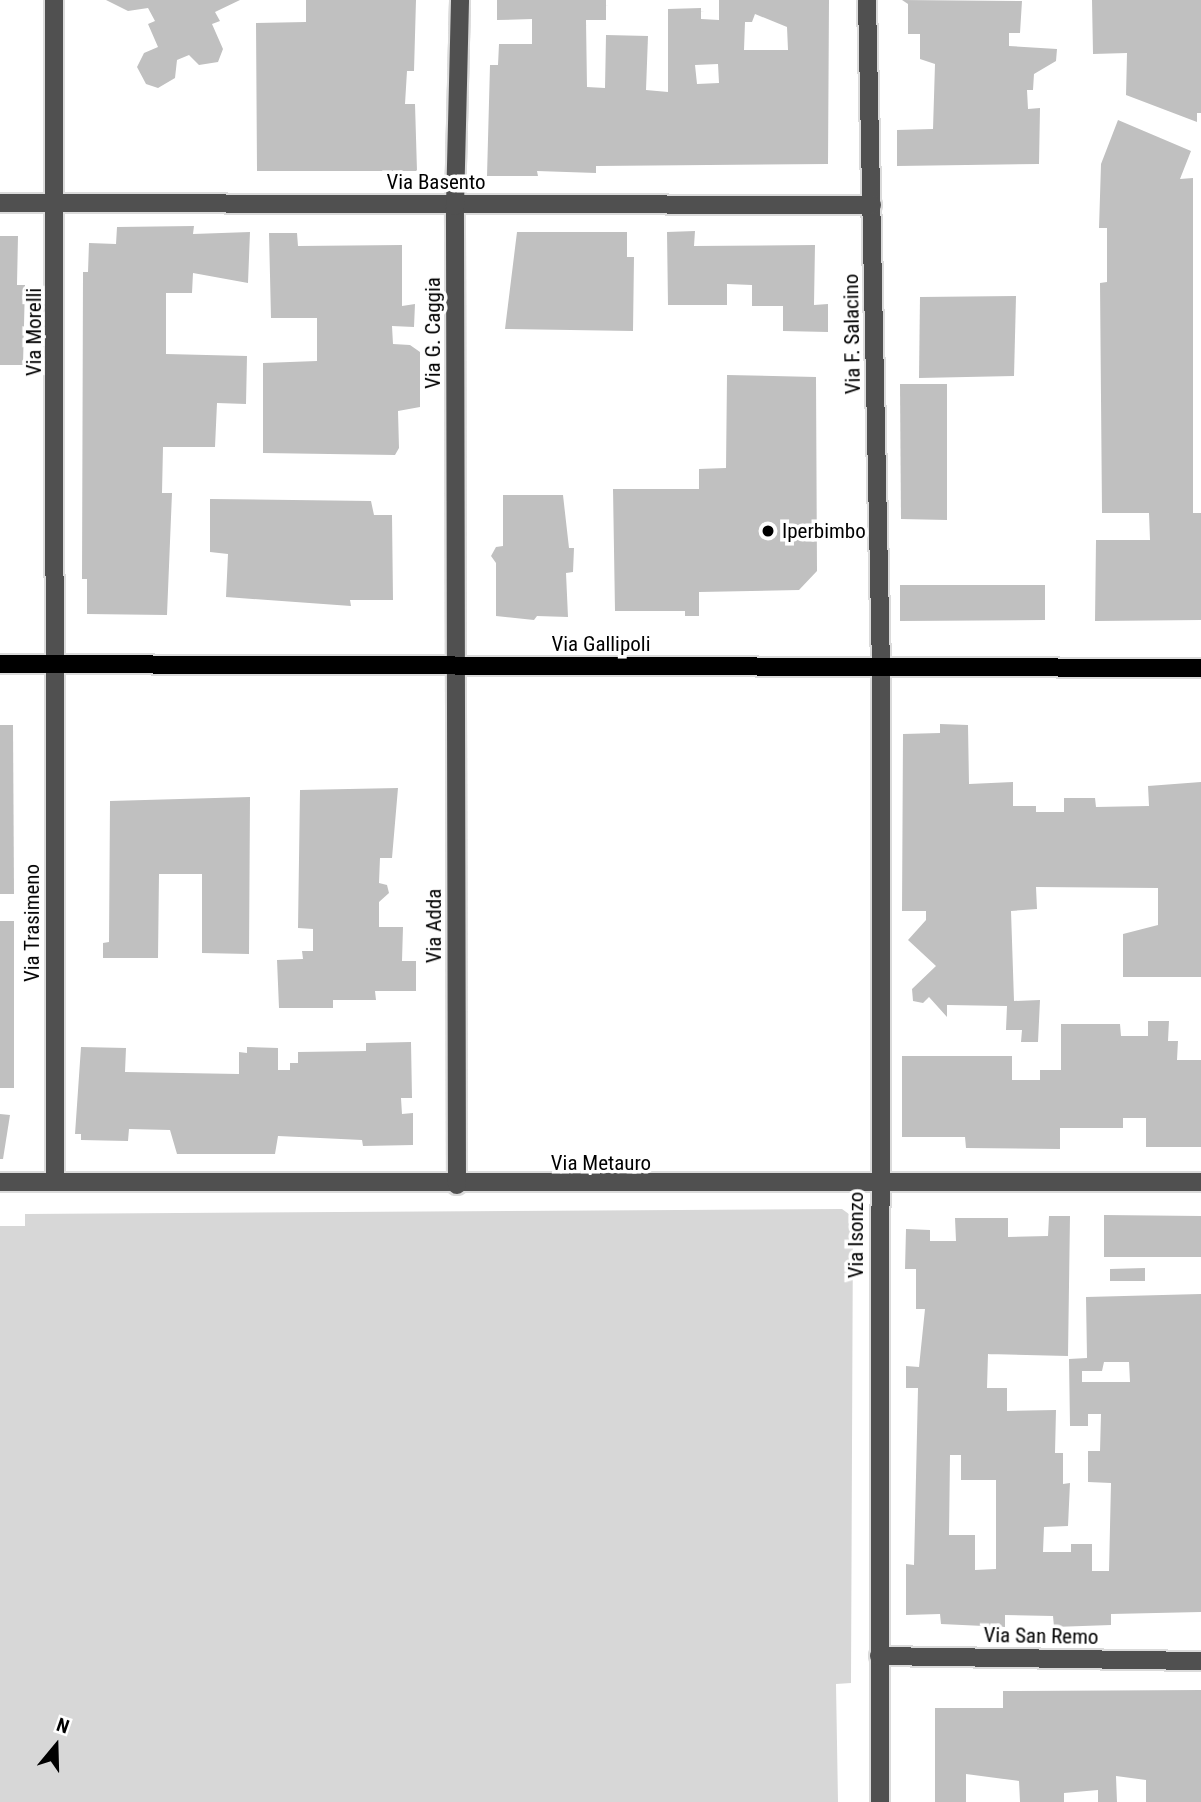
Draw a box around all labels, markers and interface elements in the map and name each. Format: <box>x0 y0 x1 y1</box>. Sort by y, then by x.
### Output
street label: Via Basento <box>386 169 486 195</box>
street label: Via F. Salacino <box>838 273 866 395</box>
street label: Via G. Caggia <box>420 277 446 389</box>
street label: Via Morelli <box>21 288 47 376</box>
place label: Iperbimbo <box>782 518 866 544</box>
marker: Iperbimbo <box>760 523 776 539</box>
street label: Via Gallipoli <box>552 631 650 657</box>
street label: Via Trasimeno <box>19 864 45 982</box>
street label: Via Adda <box>421 889 447 963</box>
street label: Via Metauro <box>551 1150 651 1176</box>
street label: Via Isonzo <box>843 1192 869 1278</box>
street label: Via San Remo <box>983 1622 1099 1650</box>
north arrow <box>21 1711 91 1781</box>
text: N <box>54 1713 72 1738</box>

